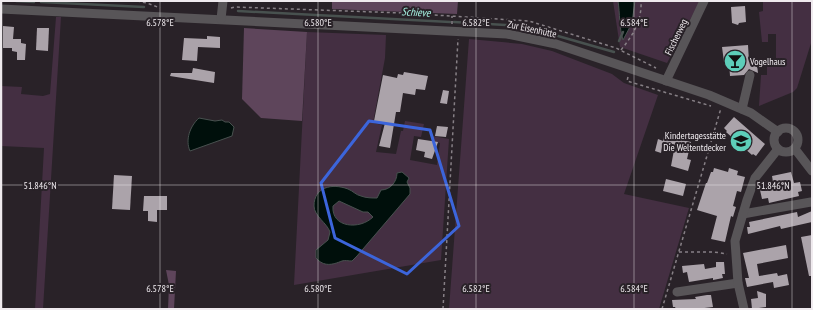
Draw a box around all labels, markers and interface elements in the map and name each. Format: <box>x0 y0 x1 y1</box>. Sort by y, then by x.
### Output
water label: Schieve <box>401 4 432 20</box>
text: 6.578°E <box>146 16 174 29</box>
text: 6.580°E <box>304 16 332 29</box>
text: 6.582°E <box>462 16 490 29</box>
text: 6.584°E <box>620 16 648 29</box>
street label: Zur Eisenhütte <box>506 17 558 41</box>
street label: Fischerweg <box>662 17 690 57</box>
bar icon: Vogelhaus <box>722 48 748 74</box>
place label: Vogelhaus <box>749 55 786 68</box>
school or university icon: Kindertagesstätte Die Weltentdecker <box>728 128 754 154</box>
place label: Kindertagesstätte Die Weltentdecker <box>663 129 726 154</box>
text: 51.846°N <box>23 179 57 192</box>
text: 51.846°N <box>756 179 790 192</box>
text: 6.578°E <box>146 282 174 295</box>
text: 6.580°E <box>304 282 332 295</box>
text: 6.582°E <box>462 282 490 295</box>
text: 6.584°E <box>620 282 648 295</box>

